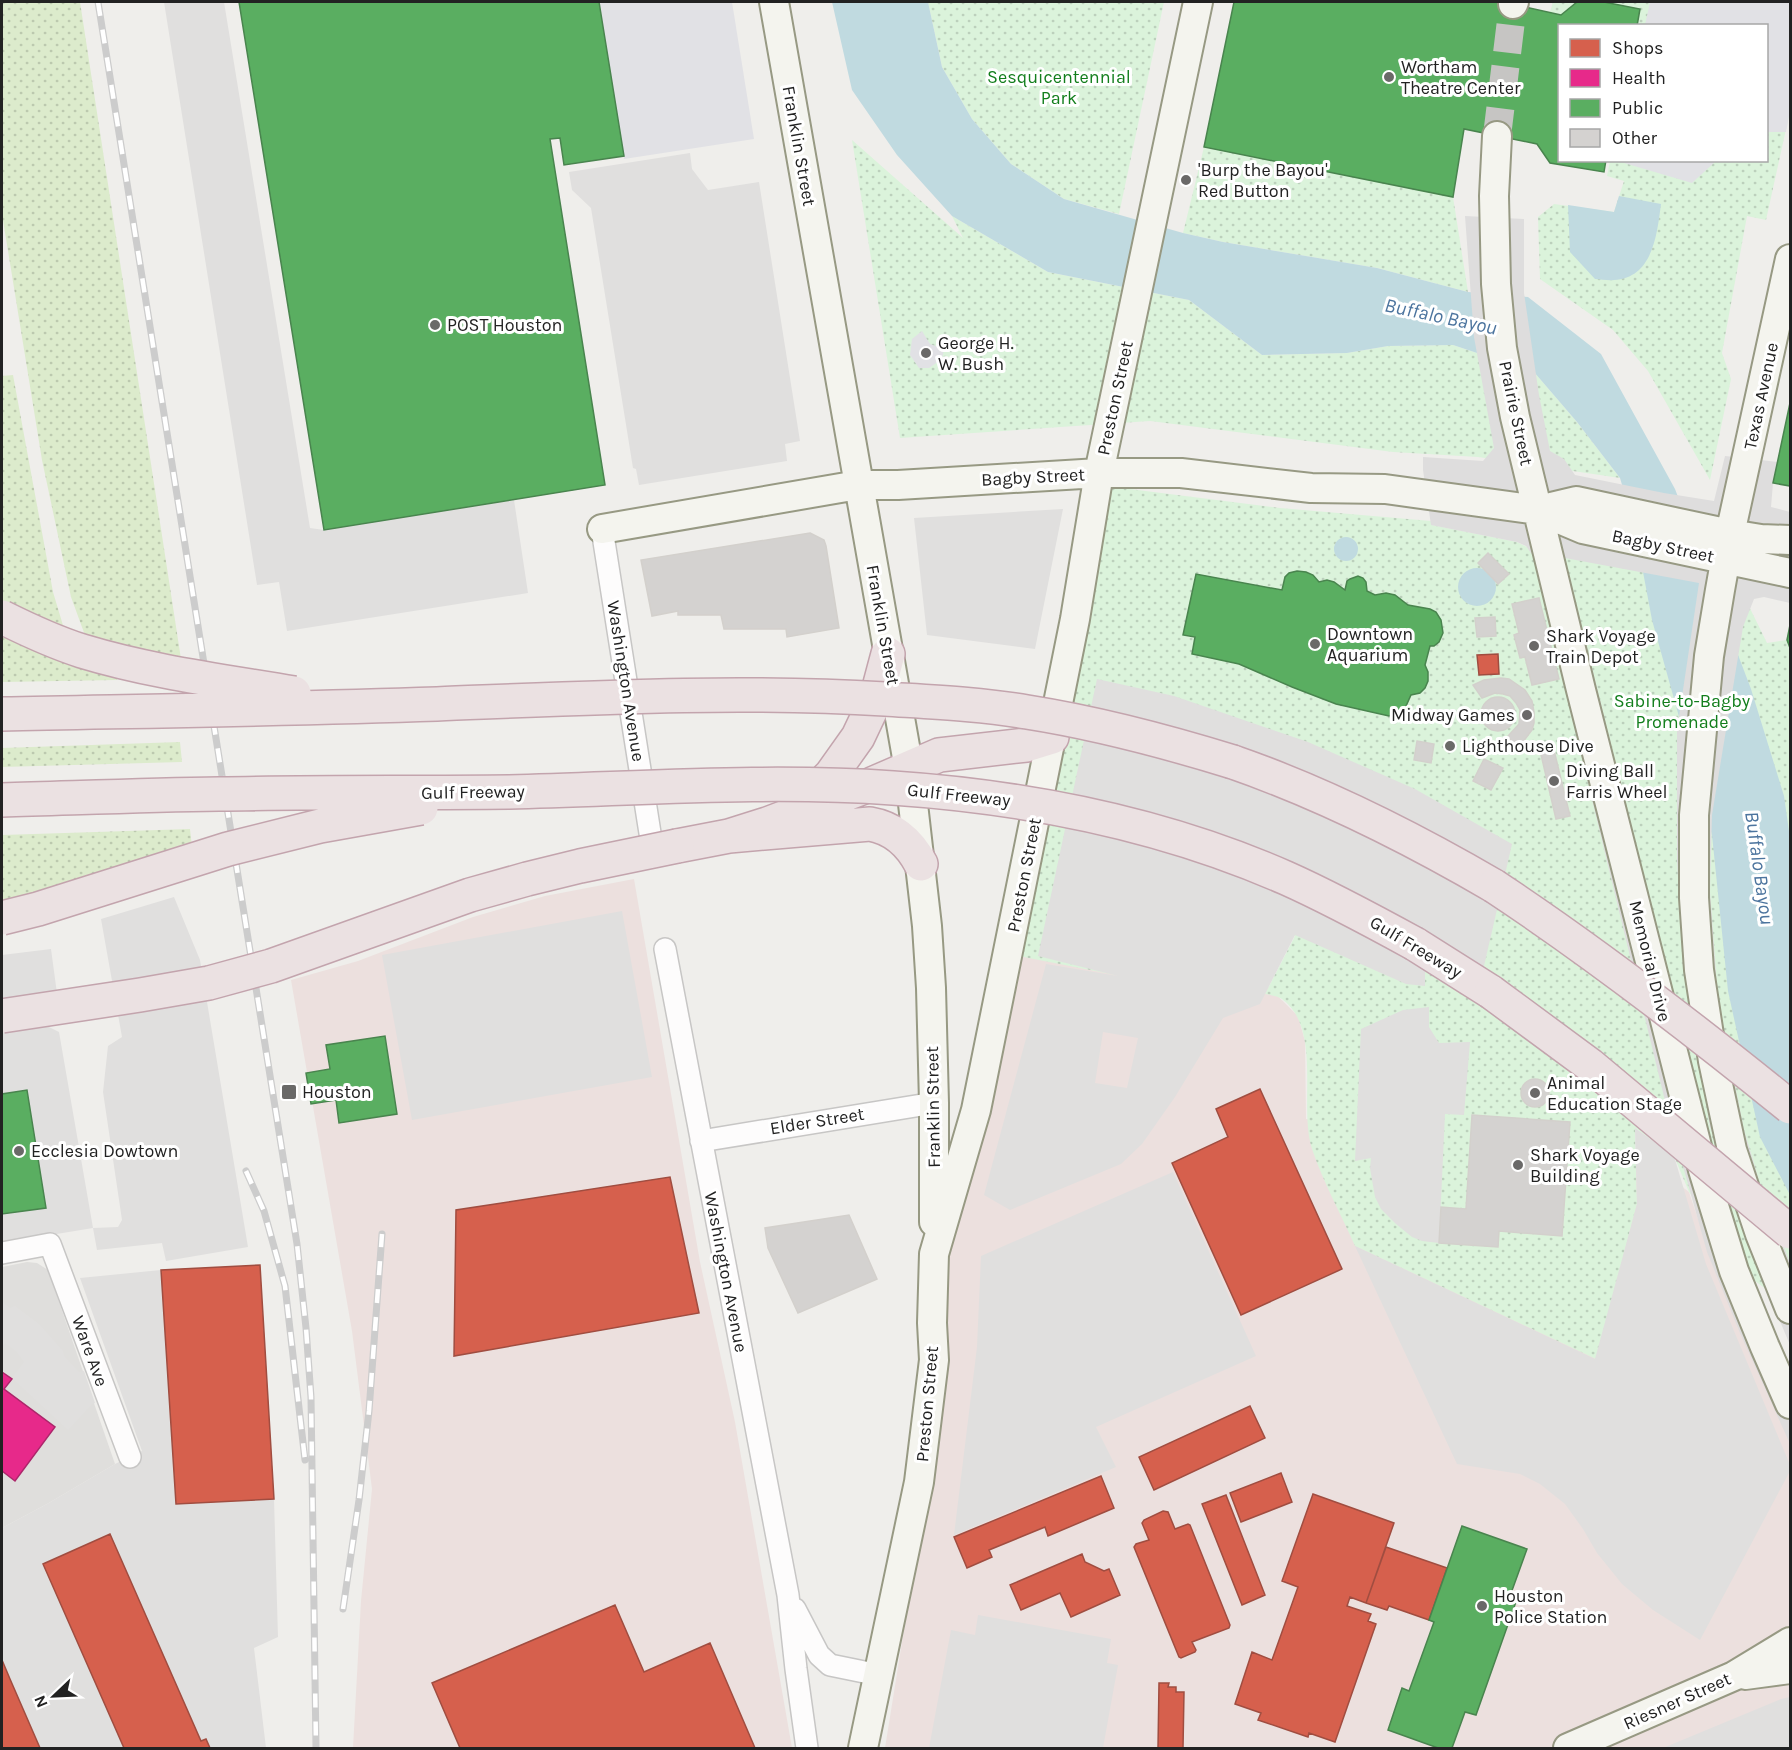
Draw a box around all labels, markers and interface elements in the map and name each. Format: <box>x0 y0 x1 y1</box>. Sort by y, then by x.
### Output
legend <box>1558 24 1768 162</box>
text: Shops <box>1612 37 1664 59</box>
place label: Wortham Theatre Center <box>1401 56 1521 99</box>
park label: Sesquicentennial Park <box>987 66 1131 109</box>
text: Health <box>1612 67 1666 89</box>
marker: Wortham Theatre Center <box>1382 70 1396 84</box>
street label: Franklin Street <box>778 84 820 208</box>
text: Public <box>1612 97 1663 119</box>
text: Other <box>1612 127 1657 149</box>
place label: 'Burp the Bayou' Red Button <box>1198 159 1328 202</box>
marker: 'Burp the Bayou' Red Button <box>1179 173 1193 187</box>
water label: Buffalo Bayou <box>1383 293 1499 340</box>
place label: POST Houston <box>447 314 562 336</box>
marker: POST Houston <box>428 318 442 332</box>
place label: George H. W. Bush <box>938 332 1014 375</box>
street label: Preston Street <box>1092 339 1138 457</box>
street label: Texas Avenue <box>1739 340 1783 452</box>
marker: George H. W. Bush <box>919 346 933 360</box>
street label: Prairie Street <box>1494 359 1538 468</box>
street label: Bagby Street <box>980 463 1086 491</box>
street label: Bagby Street <box>1610 524 1716 568</box>
street label: Franklin Street <box>862 563 904 687</box>
street label: Washington Avenue <box>602 599 650 763</box>
place label: Downtown Aquarium <box>1327 623 1413 666</box>
place label: Shark Voyage Train Depot <box>1546 625 1656 668</box>
marker: Downtown Aquarium <box>1308 637 1322 651</box>
marker: Shark Voyage Train Depot <box>1527 639 1541 653</box>
park label: Sabine-to-Bagby Promenade <box>1614 690 1751 733</box>
place label: Midway Games <box>1391 704 1515 726</box>
marker: Midway Games <box>1520 708 1534 722</box>
place label: Lighthouse Dive <box>1462 735 1594 757</box>
marker: Lighthouse Dive <box>1443 739 1457 753</box>
place label: Diving Ball Farris Wheel <box>1566 760 1668 803</box>
marker: Diving Ball Farris Wheel <box>1547 774 1561 788</box>
street label: Gulf Freeway <box>906 779 1012 811</box>
street label: Gulf Freeway <box>421 780 526 804</box>
water label: Buffalo Bayou <box>1740 810 1779 926</box>
street label: Preston Street <box>1002 816 1046 934</box>
street label: Memorial Drive <box>1624 898 1676 1024</box>
street label: Gulf Freeway <box>1366 911 1467 983</box>
street label: Franklin Street <box>921 1046 945 1168</box>
place label: Animal Education Stage <box>1547 1072 1682 1115</box>
place label: Houston <box>302 1081 372 1103</box>
marker: Houston <box>280 1083 298 1101</box>
marker: Animal Education Stage <box>1528 1086 1542 1100</box>
street label: Elder Street <box>768 1103 866 1139</box>
place label: Ecclesia Dowtown <box>31 1140 178 1162</box>
marker: Ecclesia Dowtown <box>12 1144 26 1158</box>
place label: Shark Voyage Building <box>1530 1144 1640 1187</box>
marker: Shark Voyage Building <box>1511 1158 1525 1172</box>
street label: Washington Avenue <box>700 1190 752 1354</box>
street label: Ware Ave <box>67 1313 113 1389</box>
street label: Preston Street <box>911 1345 943 1463</box>
place label: Houston Police Station <box>1494 1585 1607 1628</box>
marker: Houston Police Station <box>1475 1599 1489 1613</box>
north arrow <box>24 1666 84 1726</box>
street label: Riesner Street <box>1620 1667 1734 1735</box>
text: N <box>30 1693 52 1711</box>

